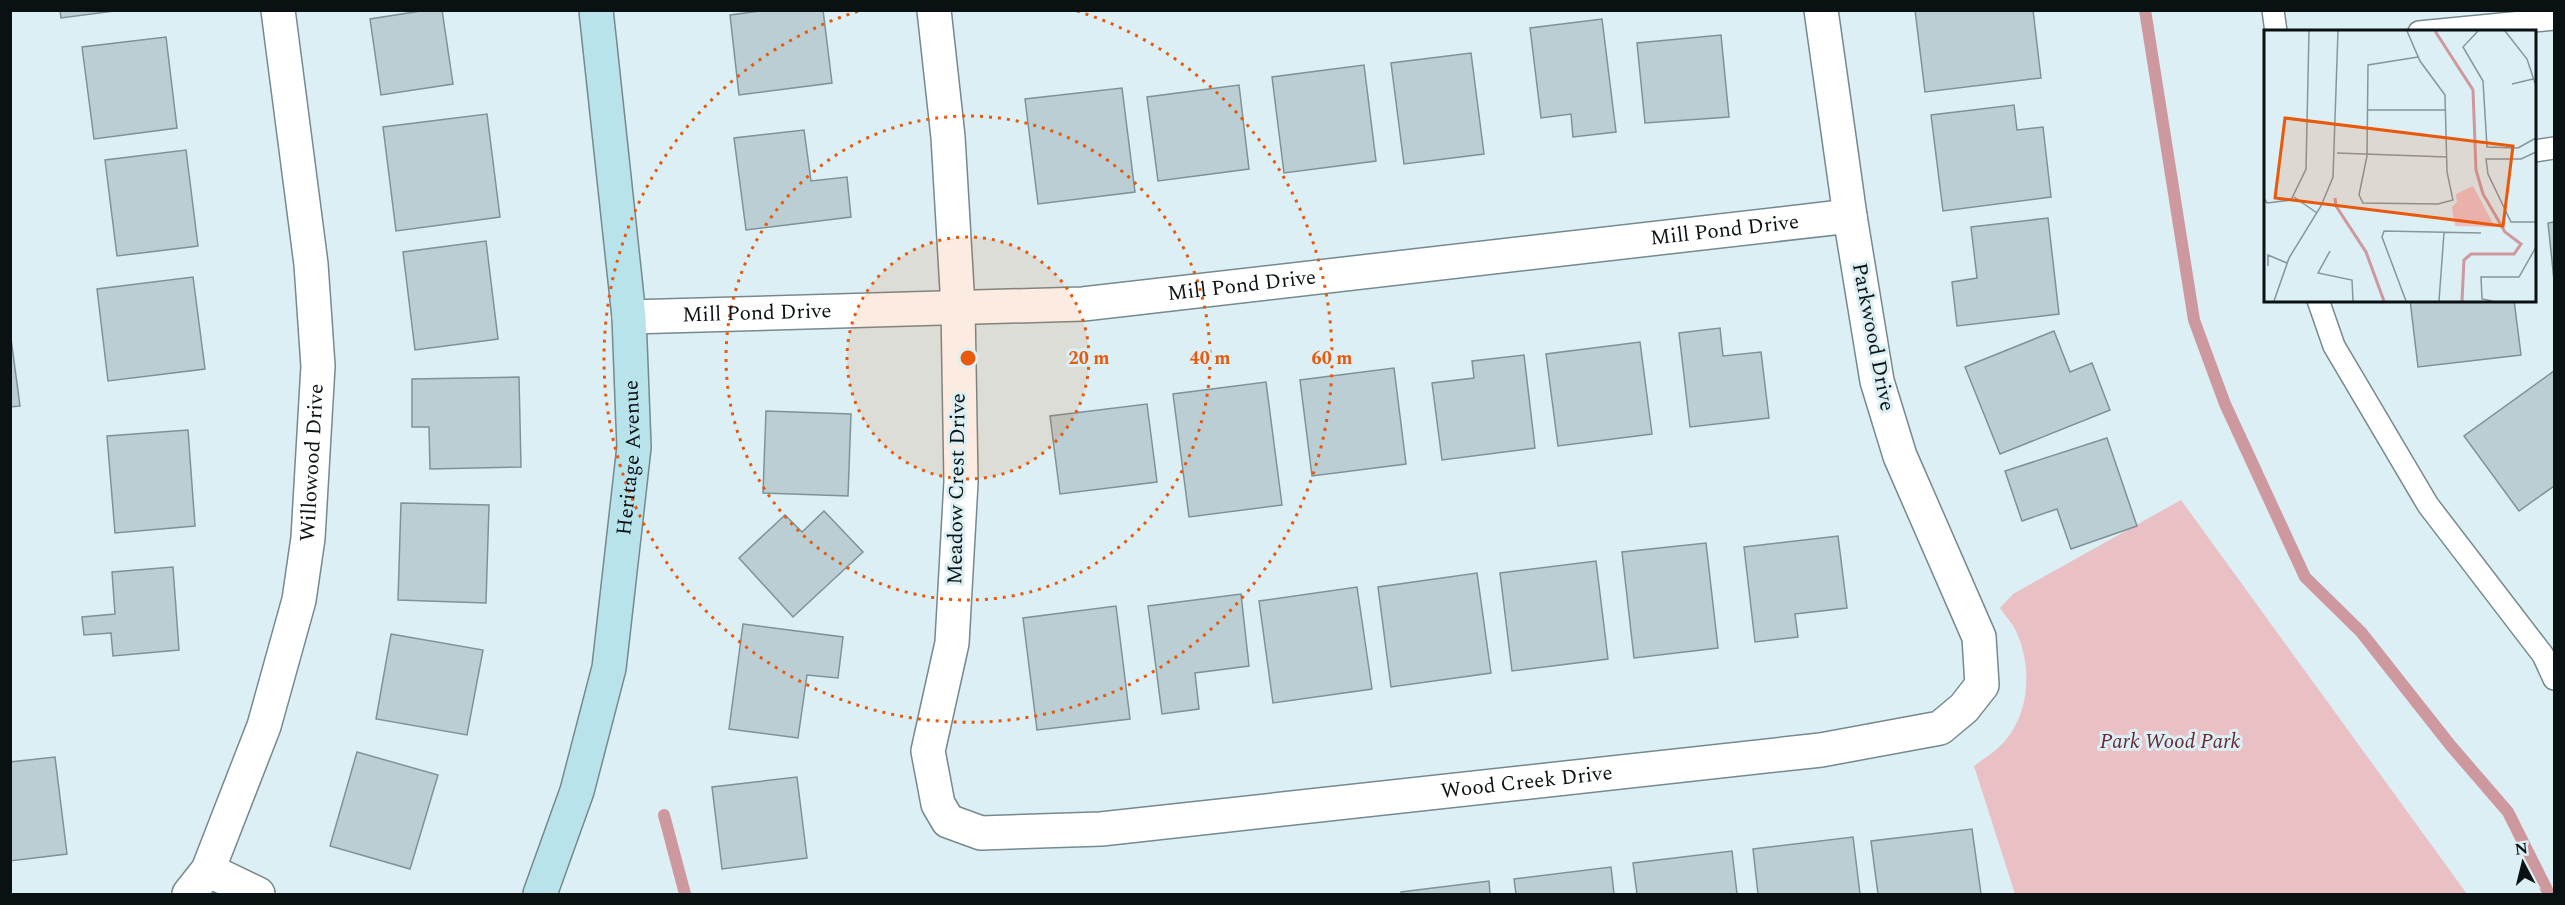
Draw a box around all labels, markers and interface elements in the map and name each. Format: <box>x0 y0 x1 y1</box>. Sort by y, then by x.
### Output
inset map <box>2264 30 2535 302</box>
street label: Mill Pond Drive <box>1649 206 1801 255</box>
street label: Parkwood Drive <box>1843 260 1903 414</box>
street label: Mill Pond Drive <box>1166 261 1318 310</box>
street label: Mill Pond Drive <box>682 295 832 331</box>
text: 20 m <box>1069 345 1109 372</box>
text: 40 m <box>1190 345 1230 372</box>
text: 60 m <box>1312 345 1352 372</box>
centre of rings <box>958 348 978 368</box>
street label: Heritage Avenue <box>608 379 650 537</box>
street label: Willowood Drive <box>292 383 333 542</box>
street label: Meadow Crest Drive <box>939 393 975 585</box>
park label: Park Wood Park <box>2100 726 2240 758</box>
street label: Wood Creek Drive <box>1439 757 1614 808</box>
north arrow <box>2493 833 2553 893</box>
text: N <box>2513 836 2529 862</box>

